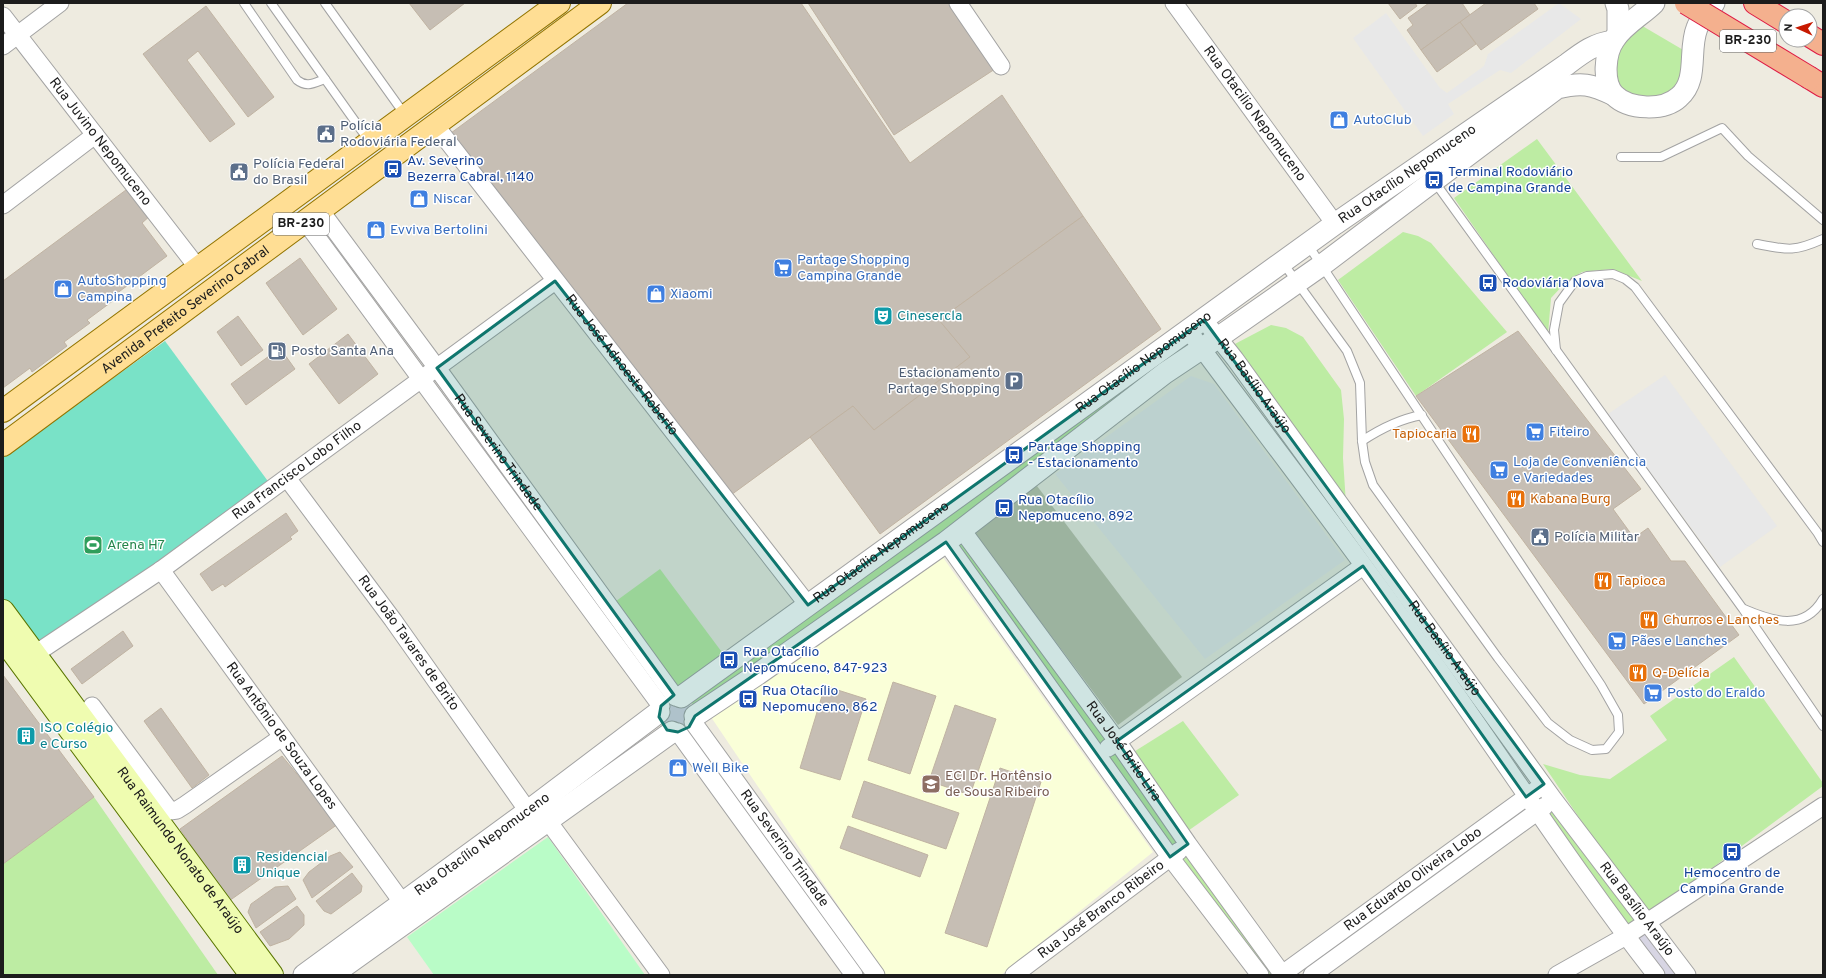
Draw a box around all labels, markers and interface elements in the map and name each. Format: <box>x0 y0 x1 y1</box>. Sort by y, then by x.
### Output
north arrow <box>1778 8 1818 48</box>
text: N <box>1782 23 1796 32</box>
road number: BR-230 <box>1720 30 1776 52</box>
street label: Rua Otacilio Nepomuceno <box>1200 43 1310 185</box>
street label: Rua Juvino Nepomuceno <box>45 74 155 209</box>
shop icon: AutoClub <box>1328 109 1350 131</box>
place label: AutoClub <box>1353 112 1412 129</box>
place label: Polícia Rodoviária Federal <box>340 118 457 151</box>
street label: Rua Otacílio Nepomuceno <box>1335 121 1480 228</box>
public building icon: Polícia Rodoviária Federal <box>315 123 337 145</box>
place label: Av. Severino Bezerra Cabral, 1140 <box>407 153 534 186</box>
place label: Polícia Federal do Brasil <box>253 156 344 189</box>
bus stop icon: Av. Severino Bezerra Cabral, 1140 <box>382 158 404 180</box>
public building icon: Polícia Federal do Brasil <box>228 161 250 183</box>
place label: Terminal Rodoviário de Campina Grande <box>1448 164 1573 197</box>
bus stop icon: Terminal Rodoviário de Campina Grande <box>1423 169 1445 191</box>
shop icon: Niscar <box>408 188 430 210</box>
place label: Niscar <box>433 191 473 208</box>
road number: BR-230 <box>273 213 329 235</box>
shop icon: Evviva Bertolini <box>365 219 387 241</box>
place label: Evviva Bertolini <box>390 222 488 239</box>
street label: Avenida Prefeito Severino Cabral <box>98 242 273 378</box>
place label: Partage Shopping Campina Grande <box>797 252 910 285</box>
supermarket icon: Partage Shopping Campina Grande <box>772 257 794 279</box>
bus stop icon: Rodoviária Nova <box>1477 272 1499 294</box>
place label: AutoShopping Campina <box>77 273 167 306</box>
place label: Rodoviária Nova <box>1502 275 1604 292</box>
shop icon: AutoShopping Campina <box>52 278 74 300</box>
shop icon: Xiaomi <box>645 283 667 305</box>
place label: Xiaomi <box>670 286 712 303</box>
street label: Rua José Adnoeste Roberto <box>561 291 682 439</box>
theatre icon: Cinesercla <box>872 305 894 327</box>
street label: Rua Otacílio Nepomuceno <box>1072 307 1215 417</box>
place label: Cinesercla <box>897 308 962 325</box>
street label: Rua Basílio Araújo <box>1214 335 1295 437</box>
fuel station icon: Posto Santa Ana <box>266 340 288 362</box>
place label: Posto Santa Ana <box>291 343 394 360</box>
place label: Estacionamento Partage Shopping <box>887 365 1000 398</box>
parking icon: Estacionamento Partage Shopping <box>1003 370 1025 392</box>
street label: Rua Severino Trindade <box>450 391 546 514</box>
street label: Rua Francisco Lobo Filho <box>229 417 365 523</box>
supermarket icon: Fiteiro <box>1524 421 1546 443</box>
restaurant icon: Tapiocaria <box>1460 423 1482 445</box>
place label: Fiteiro <box>1549 424 1590 441</box>
place label: Tapiocaria <box>1392 426 1457 443</box>
place label: Partage Shopping - Estacionamento <box>1028 439 1141 472</box>
bus stop icon: Partage Shopping - Estacionamento <box>1003 444 1025 466</box>
place label: Loja de Conveniência e Variedades <box>1513 454 1646 487</box>
supermarket icon: Loja de Conveniência e Variedades <box>1488 459 1510 481</box>
restaurant icon: Kabana Burg <box>1505 488 1527 510</box>
place label: Kabana Burg <box>1530 491 1611 508</box>
place label: Rua Otacílio Nepomuceno, 892 <box>1018 492 1133 525</box>
street label: Rua Otacílio Nepomuceno <box>810 497 953 607</box>
bus stop icon: Rua Otacílio Nepomuceno, 892 <box>993 497 1015 519</box>
public building icon: Polícia Militar <box>1529 526 1551 548</box>
place label: Polícia Militar <box>1554 529 1640 546</box>
sports icon: Arena H7 <box>82 534 104 556</box>
place label: Arena H7 <box>107 537 165 554</box>
restaurant icon: Tapioca <box>1592 570 1614 592</box>
street label: Rua João Tavares de Brito <box>354 572 463 714</box>
place label: Tapioca <box>1617 573 1666 590</box>
street label: Rua Basílio Araújo <box>1404 597 1485 700</box>
restaurant icon: Churros e Lanches <box>1638 609 1660 631</box>
place label: Churros e Lanches <box>1663 612 1779 629</box>
supermarket icon: Pães e Lanches <box>1606 630 1628 652</box>
place label: Pães e Lanches <box>1631 633 1728 650</box>
place label: Rua Otacílio Nepomuceno, 847-923 <box>743 644 888 677</box>
bus stop icon: Rua Otacílio Nepomuceno, 847-923 <box>718 649 740 671</box>
street label: Rua Antônio de Souza Lopes <box>222 659 341 813</box>
restaurant icon: Q-Delícia <box>1627 662 1649 684</box>
place label: Q-Delícia <box>1652 665 1710 682</box>
supermarket icon: Posto do Eraldo <box>1642 682 1664 704</box>
place label: Rua Otacílio Nepomuceno, 862 <box>762 683 878 716</box>
place label: Posto do Eraldo <box>1667 685 1766 702</box>
bus stop icon: Rua Otacílio Nepomuceno, 862 <box>737 688 759 710</box>
street label: Rua José Brito Lira <box>1082 698 1165 805</box>
place label: ISO Colégio e Curso <box>40 720 113 753</box>
building icon: ISO Colégio e Curso <box>15 725 37 747</box>
shop icon: Well Bike <box>667 757 689 779</box>
place label: Well Bike <box>692 760 749 777</box>
street label: Rua Raimundo Nonato de Araújo <box>113 764 247 938</box>
place label: ECI Dr. Hortênsio de Sousa Ribeiro <box>945 768 1052 801</box>
school or university icon: ECI Dr. Hortênsio de Sousa Ribeiro <box>920 773 942 795</box>
street label: Rua Severino Trindade <box>736 787 832 910</box>
street label: Rua Otacílio Nepomuceno <box>411 789 553 900</box>
street label: Rua Eduardo Oliveira Lobo <box>1341 823 1485 935</box>
bus stop icon: Hemocentro de Campina Grande <box>1721 841 1743 863</box>
place label: Residencial Unique <box>256 849 328 882</box>
building icon: Residencial Unique <box>231 854 253 876</box>
street label: Rua José Branco Ribeiro <box>1035 856 1168 962</box>
street label: Rua Basílio Araújo <box>1596 859 1678 960</box>
place label: Hemocentro de Campina Grande <box>1680 865 1784 898</box>

